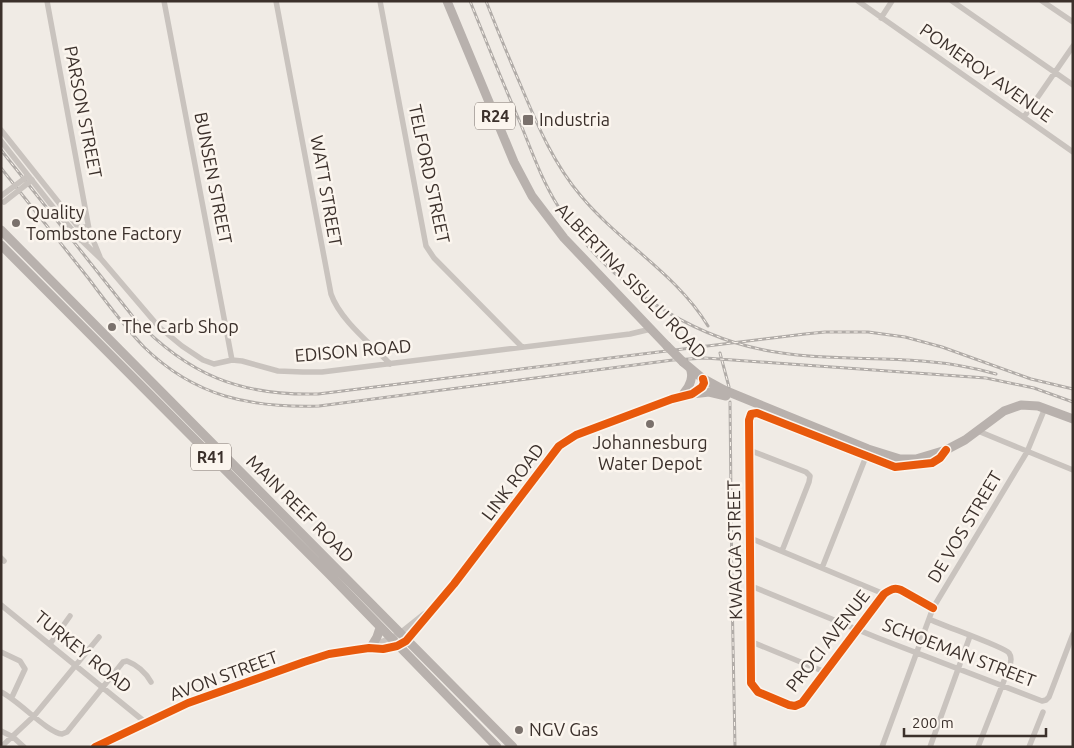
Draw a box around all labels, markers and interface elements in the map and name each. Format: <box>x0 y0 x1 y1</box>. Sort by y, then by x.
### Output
street label: POMEROY AVENUE <box>916 19 1057 125</box>
street label: PARSON STREET <box>61 44 107 180</box>
street label: TELFORD STREET <box>405 102 454 245</box>
road number: R24 <box>475 102 515 130</box>
place label: Industria <box>539 109 610 129</box>
street label: BUNSEN STREET <box>191 110 237 245</box>
marker: Industria <box>521 113 535 127</box>
street label: WATT STREET <box>307 134 347 248</box>
street label: ALBERTINA SISULU ROAD <box>552 199 711 362</box>
place label: Quality Tombstone Factory <box>26 202 182 243</box>
marker: Quality Tombstone Factory <box>10 217 22 229</box>
place label: The Carb Shop <box>122 316 239 336</box>
marker: The Carb Shop <box>106 321 118 333</box>
street label: EDISON ROAD <box>294 335 412 365</box>
marker: Johannesburg Water Depot <box>644 418 656 430</box>
place label: Johannesburg Water Depot <box>592 432 708 473</box>
street label: LINK ROAD <box>477 439 548 524</box>
road number: R41 <box>191 444 231 471</box>
street label: MAIN REEF ROAD <box>243 451 358 566</box>
street label: DE VOS STREET <box>923 467 1005 586</box>
street label: KWAGGA STREET <box>723 480 745 620</box>
street label: PROCI AVENUE <box>781 586 873 695</box>
street label: TURKEY ROAD <box>31 606 136 696</box>
street label: SCHOEMAN STREET <box>880 614 1039 690</box>
street label: AVON STREET <box>167 646 281 704</box>
scale bar <box>904 706 1046 738</box>
text: 200 m <box>912 714 954 731</box>
place label: NGV Gas <box>529 719 598 739</box>
marker: NGV Gas <box>513 724 525 736</box>

